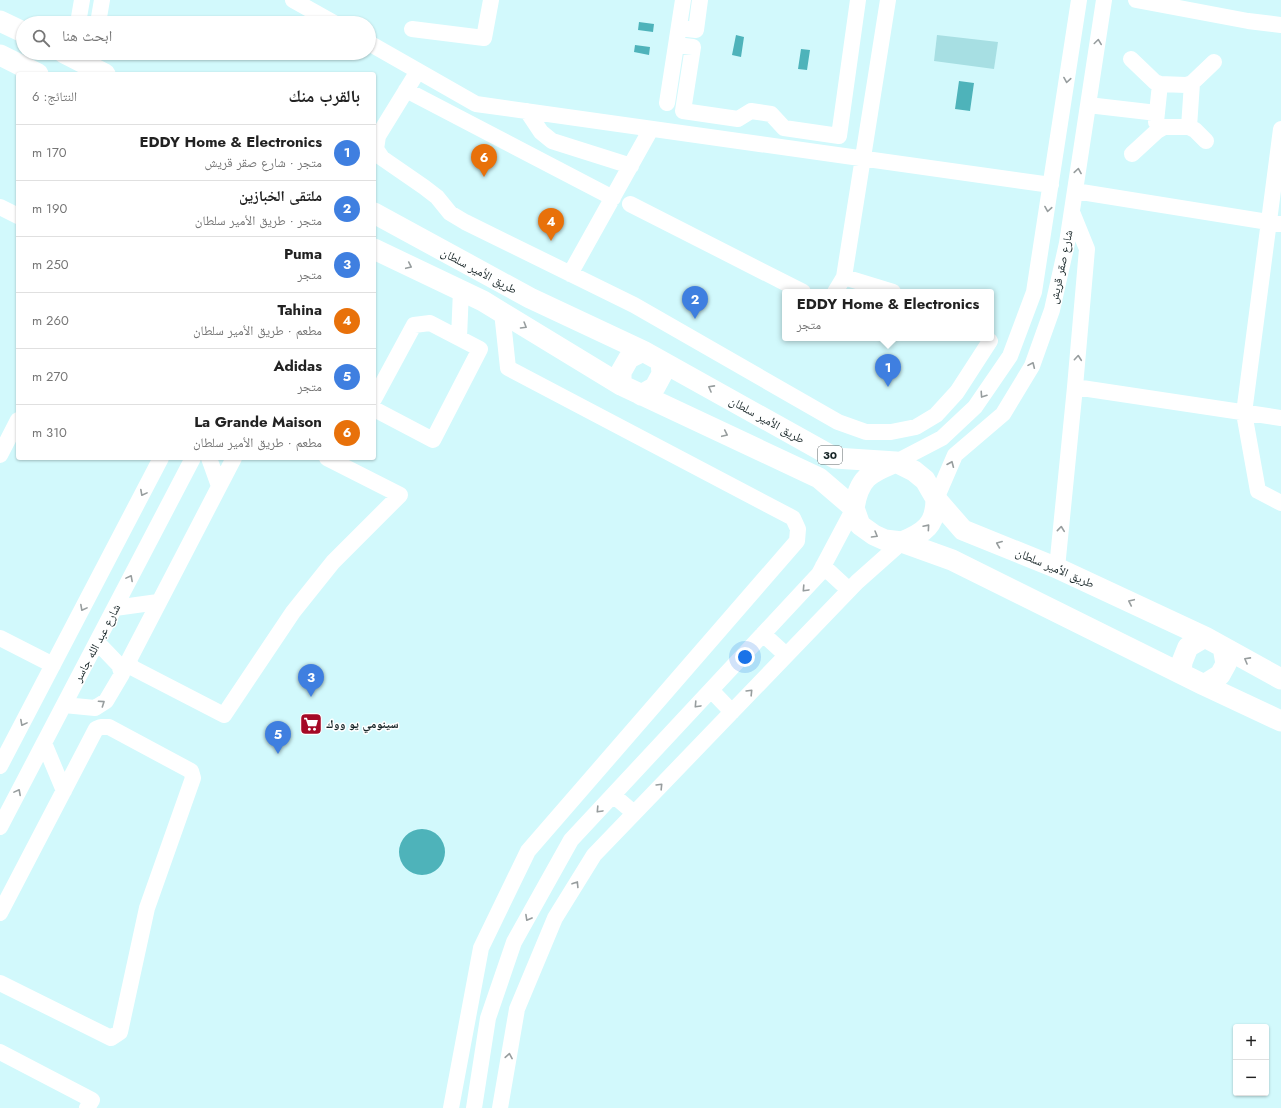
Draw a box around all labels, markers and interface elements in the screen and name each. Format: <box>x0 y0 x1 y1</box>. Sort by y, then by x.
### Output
search box <box>16 16 376 60</box>
text: ابحث هنا <box>62 25 112 47</box>
icon: search <box>30 27 52 49</box>
one-way arrow <box>1093 39 1102 45</box>
one-way arrow <box>1063 77 1072 83</box>
text: بالقرب منك <box>289 84 360 108</box>
text: النتائج: 6 <box>32 87 77 106</box>
text: EDDY Home & Electronics <box>140 131 322 153</box>
text: 170 m <box>32 143 67 162</box>
text: 1 <box>344 143 350 162</box>
pin: 6 <box>471 144 497 177</box>
text: متجر · شارع صقر قريش <box>204 153 322 172</box>
one-way arrow <box>1073 168 1082 174</box>
text: ملتقى الخبازين <box>239 185 322 207</box>
text: 190 m <box>32 199 67 218</box>
text: 2 <box>343 199 351 218</box>
one-way arrow <box>1044 206 1053 212</box>
pin: 4 <box>538 208 564 241</box>
text: متجر · طريق الأمير سلطان <box>195 211 322 230</box>
street label: شارع صقر قريش <box>1044 228 1078 306</box>
text: Puma <box>284 243 322 265</box>
street label: طريق الأمير سلطان <box>438 243 520 299</box>
text: 250 m <box>32 255 69 274</box>
text: 3 <box>343 255 351 274</box>
one-way arrow <box>405 261 413 269</box>
text: متجر <box>297 265 322 284</box>
pin: 2 <box>682 286 708 319</box>
popup <box>782 289 994 341</box>
text: EDDY Home & Electronics <box>797 293 979 315</box>
text: Tahina <box>278 299 322 321</box>
text: 260 m <box>32 311 69 330</box>
text: 4 <box>342 311 352 330</box>
text: متجر <box>797 315 821 334</box>
text: مطعم · طريق الأمير سلطان <box>193 321 322 340</box>
one-way arrow <box>520 321 527 329</box>
pin: 1 <box>875 354 901 387</box>
text: Adidas <box>273 355 322 377</box>
one-way arrow <box>1073 355 1082 361</box>
one-way arrow <box>1027 361 1035 369</box>
text: 270 m <box>32 367 68 386</box>
text: 5 <box>343 367 351 386</box>
text: متجر <box>297 377 322 396</box>
one-way arrow <box>707 386 715 393</box>
one-way arrow <box>981 391 988 398</box>
street label: طريق الأمير سلطان <box>726 392 808 448</box>
text: La Grande Maison <box>194 411 322 433</box>
text: 310 m <box>32 423 67 442</box>
text: 6 <box>343 423 351 442</box>
one-way arrow <box>720 429 728 437</box>
text: مطعم · طريق الأمير سلطان <box>193 433 322 452</box>
road number: 30 <box>818 446 842 464</box>
one-way arrow <box>946 460 954 468</box>
one-way arrow <box>140 488 148 496</box>
one-way arrow <box>922 524 929 532</box>
one-way arrow <box>1056 526 1065 532</box>
one-way arrow <box>871 531 878 538</box>
one-way arrow <box>995 541 1002 549</box>
street label: طريق الأمير سلطان <box>1013 543 1097 593</box>
one-way arrow <box>126 575 133 582</box>
one-way arrow <box>802 584 810 592</box>
one-way arrow <box>1127 599 1135 607</box>
street label: شارع عبد الله جاسر <box>68 601 125 686</box>
one-way arrow <box>80 604 87 611</box>
your location <box>735 647 755 667</box>
one-way arrow <box>1244 658 1251 665</box>
pin: 3 <box>298 664 324 697</box>
one-way arrow <box>746 689 753 697</box>
one-way arrow <box>694 700 702 708</box>
one-way arrow <box>97 701 104 708</box>
supermarket icon: سينومي يو ووك <box>298 711 324 737</box>
place label: سينومي يو ووك <box>326 715 399 734</box>
one-way arrow <box>20 719 27 726</box>
pin: 5 <box>265 721 291 754</box>
one-way arrow <box>656 783 663 791</box>
one-way arrow <box>13 789 21 797</box>
one-way arrow <box>596 805 604 813</box>
one-way arrow <box>571 881 579 888</box>
one-way arrow <box>525 914 532 921</box>
map controls <box>1233 1024 1269 1096</box>
button: + <box>1233 1024 1269 1060</box>
one-way arrow <box>504 1053 513 1059</box>
button: − <box>1233 1060 1269 1096</box>

